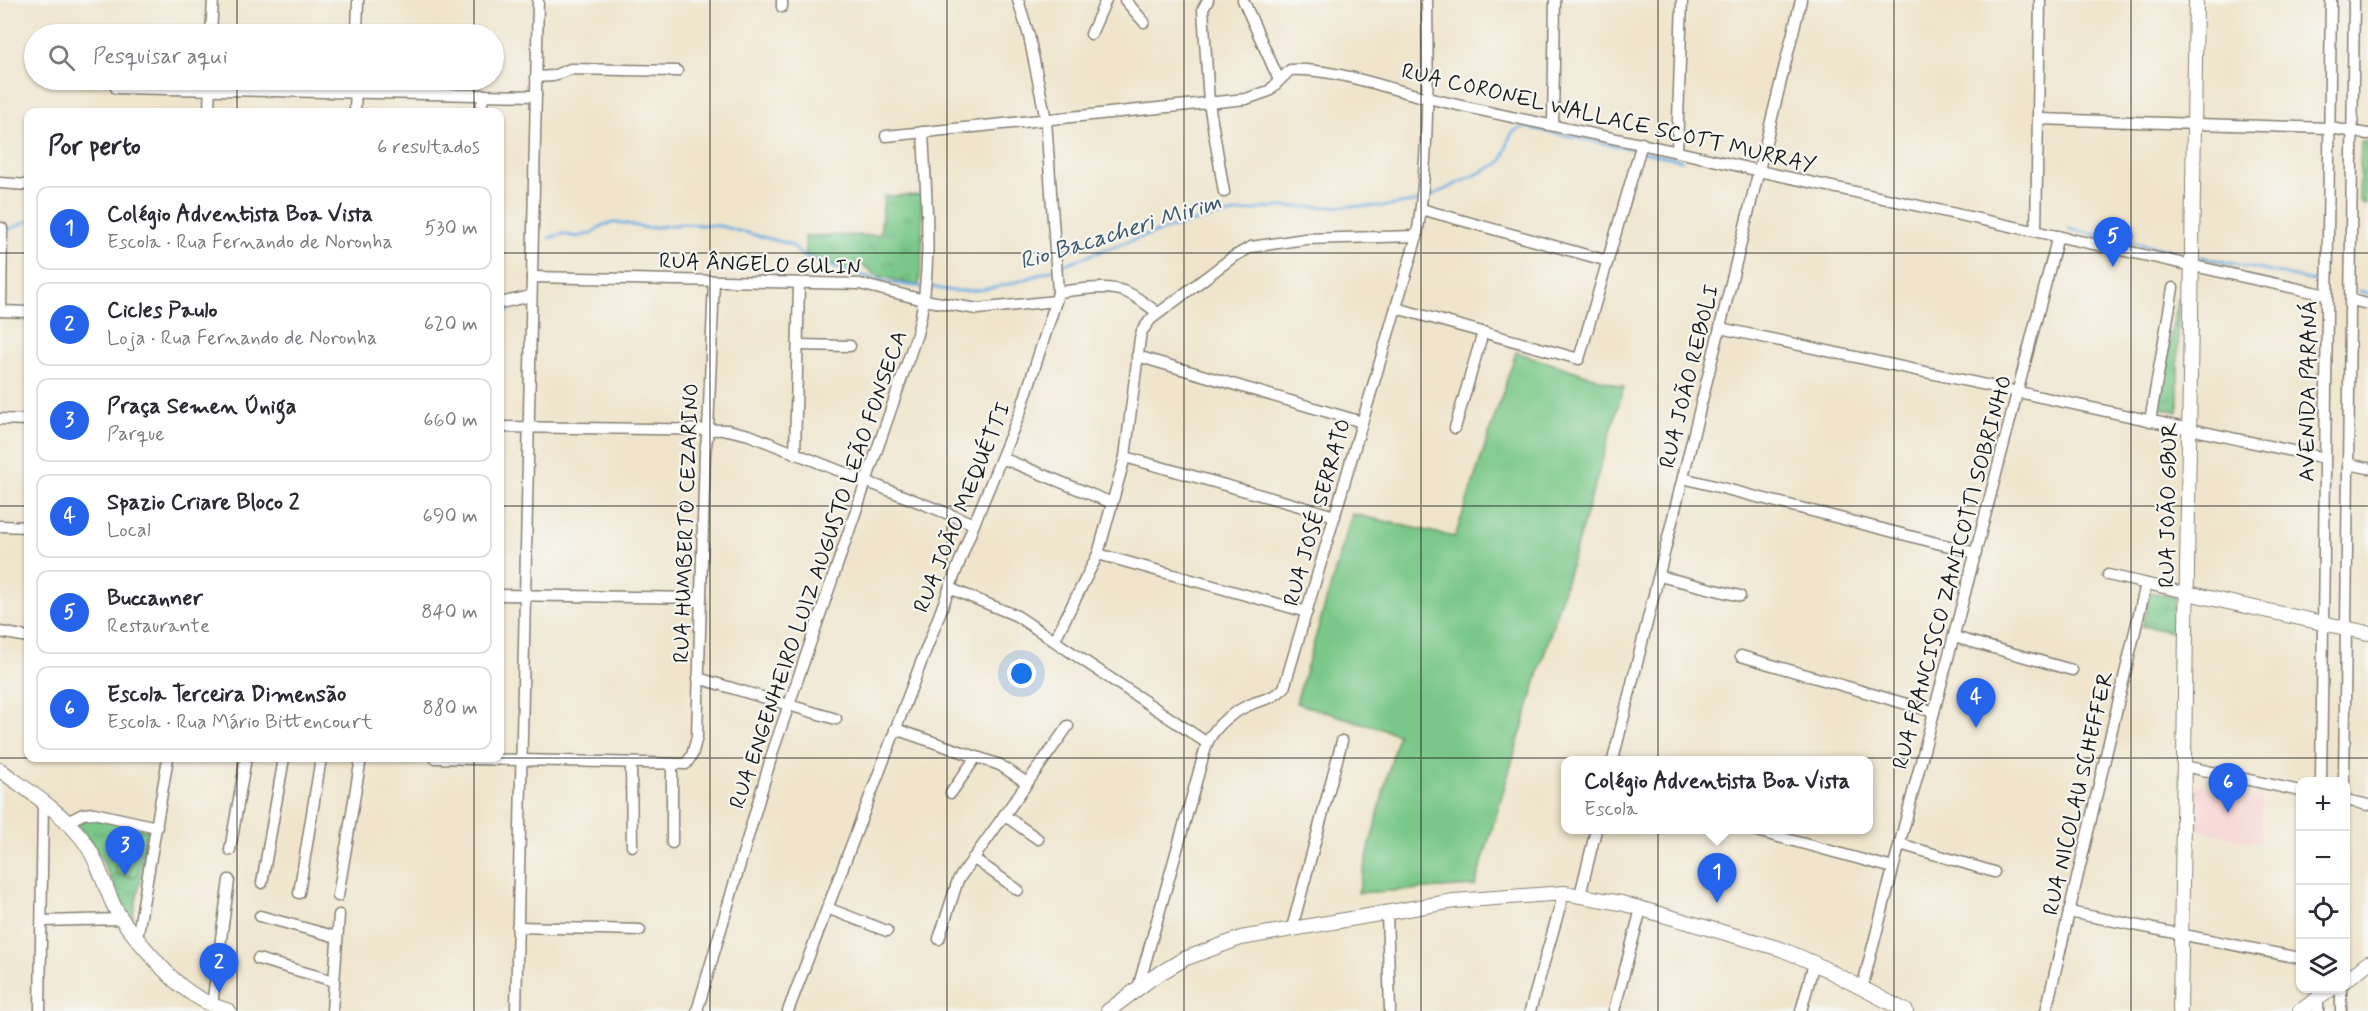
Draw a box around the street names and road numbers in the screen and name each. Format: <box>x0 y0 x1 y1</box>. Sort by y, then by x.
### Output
street label: RUA CORONEL WALLACE SCOTT MURRAY <box>1399 58 1819 180</box>
street label: RUA ÂNGELO GULIN <box>658 247 861 283</box>
street label: RUA JOÃO REBOLI <box>1654 282 1726 471</box>
street label: AVENIDA PARANÁ <box>2292 300 2325 482</box>
street label: RUA ENGENHEIRO LUIZ AUGUSTO LEÃO FONSECA <box>724 327 914 813</box>
street label: RUA FRANCISCO ZANICOTTI SOBRINHO <box>1887 372 2019 773</box>
street label: RUA HUMBERTO CEZARINO <box>668 383 706 664</box>
street label: RUA JOÃO MEQUÉTTI <box>907 398 1018 617</box>
street label: RUA JOSÉ SERRATO <box>1277 415 1358 609</box>
street label: RUA JOÃO GBUR <box>2154 422 2184 588</box>
street label: RUA NICOLAU SCHEFFER <box>2037 669 2121 918</box>

